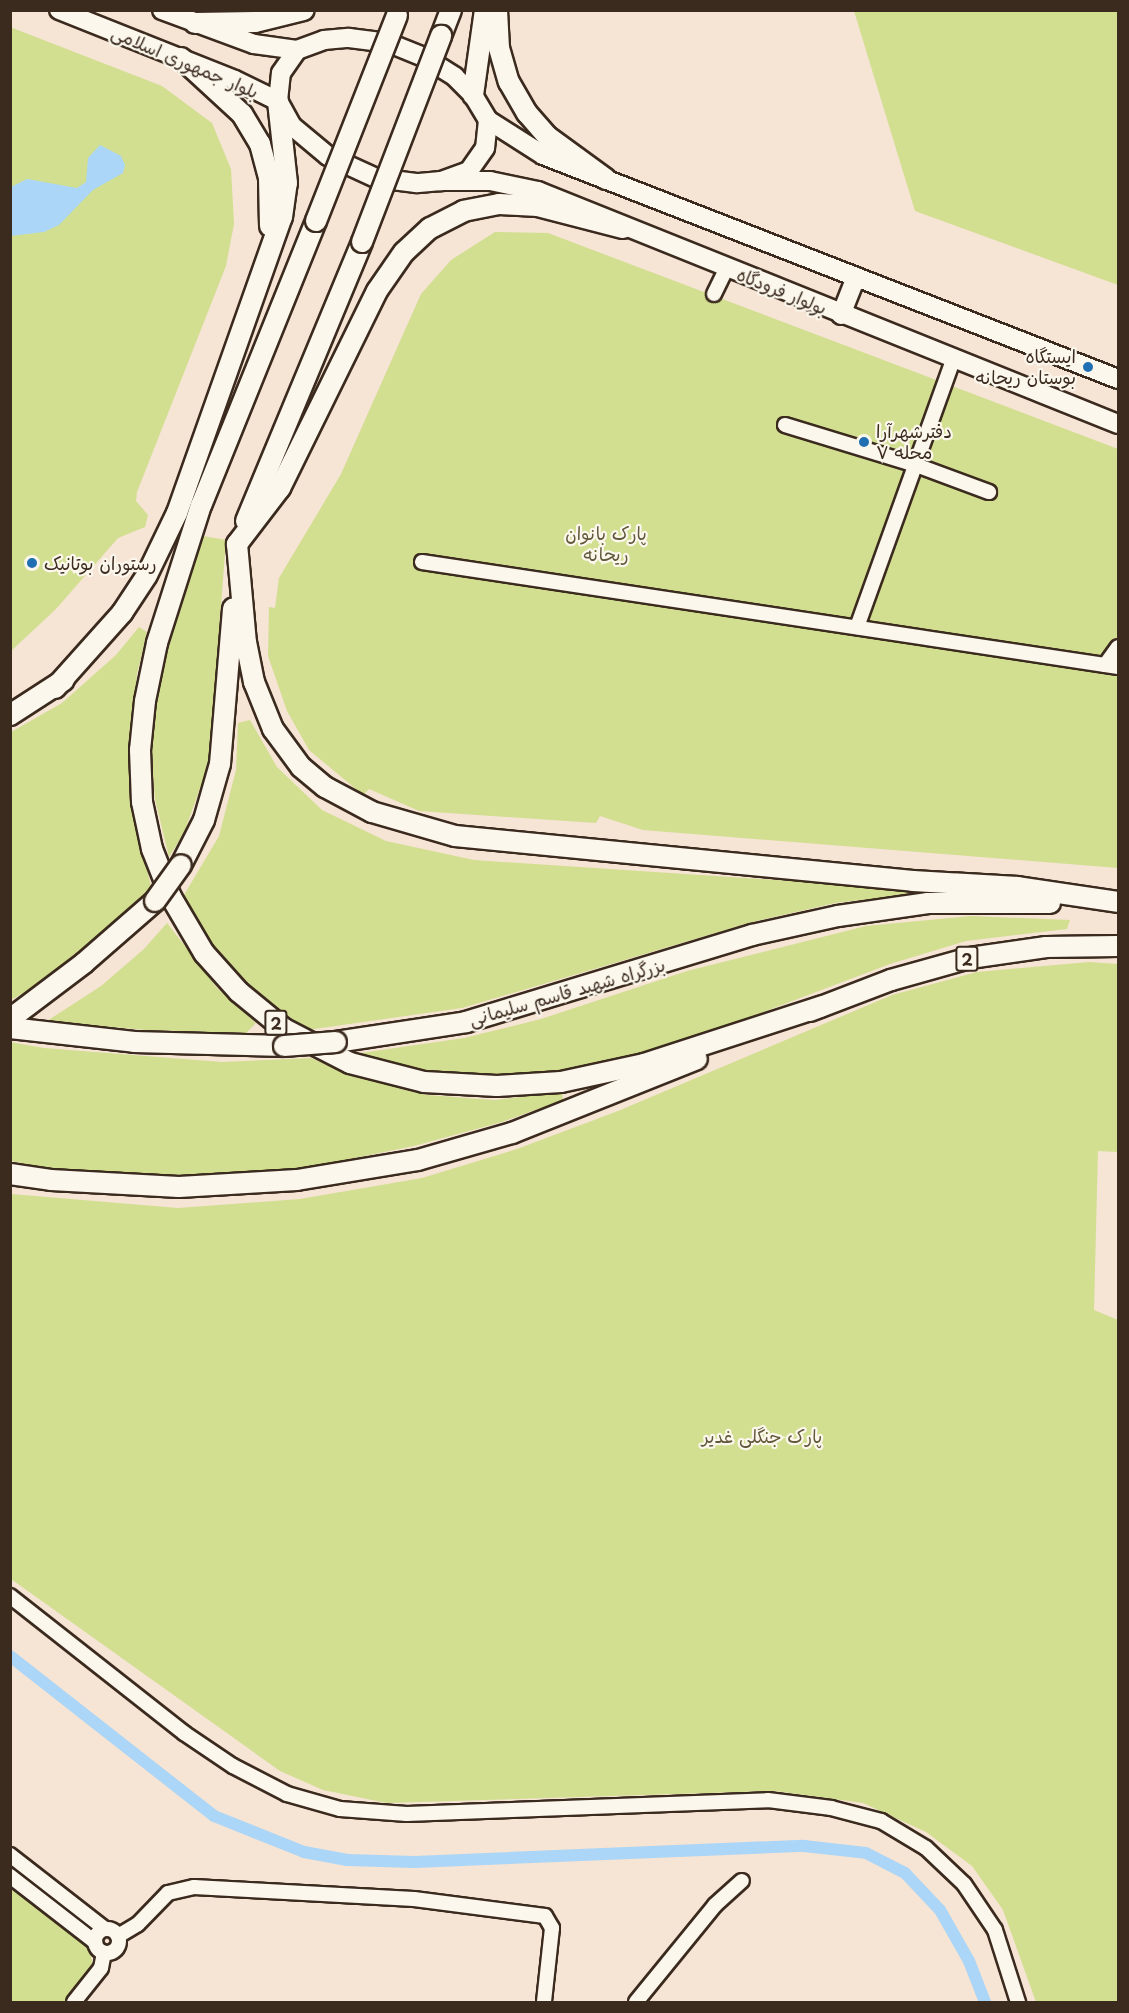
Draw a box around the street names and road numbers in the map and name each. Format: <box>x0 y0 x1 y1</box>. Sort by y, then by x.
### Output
street label: بلوار جمهوری اسلامی <box>108 21 262 103</box>
street label: بولوار فرودگاه <box>734 263 830 319</box>
road number: 2 <box>955 946 979 972</box>
street label: بزرگراه شهید قاسم سلیمانی <box>466 954 668 1030</box>
road number: 2 <box>264 1010 288 1036</box>

